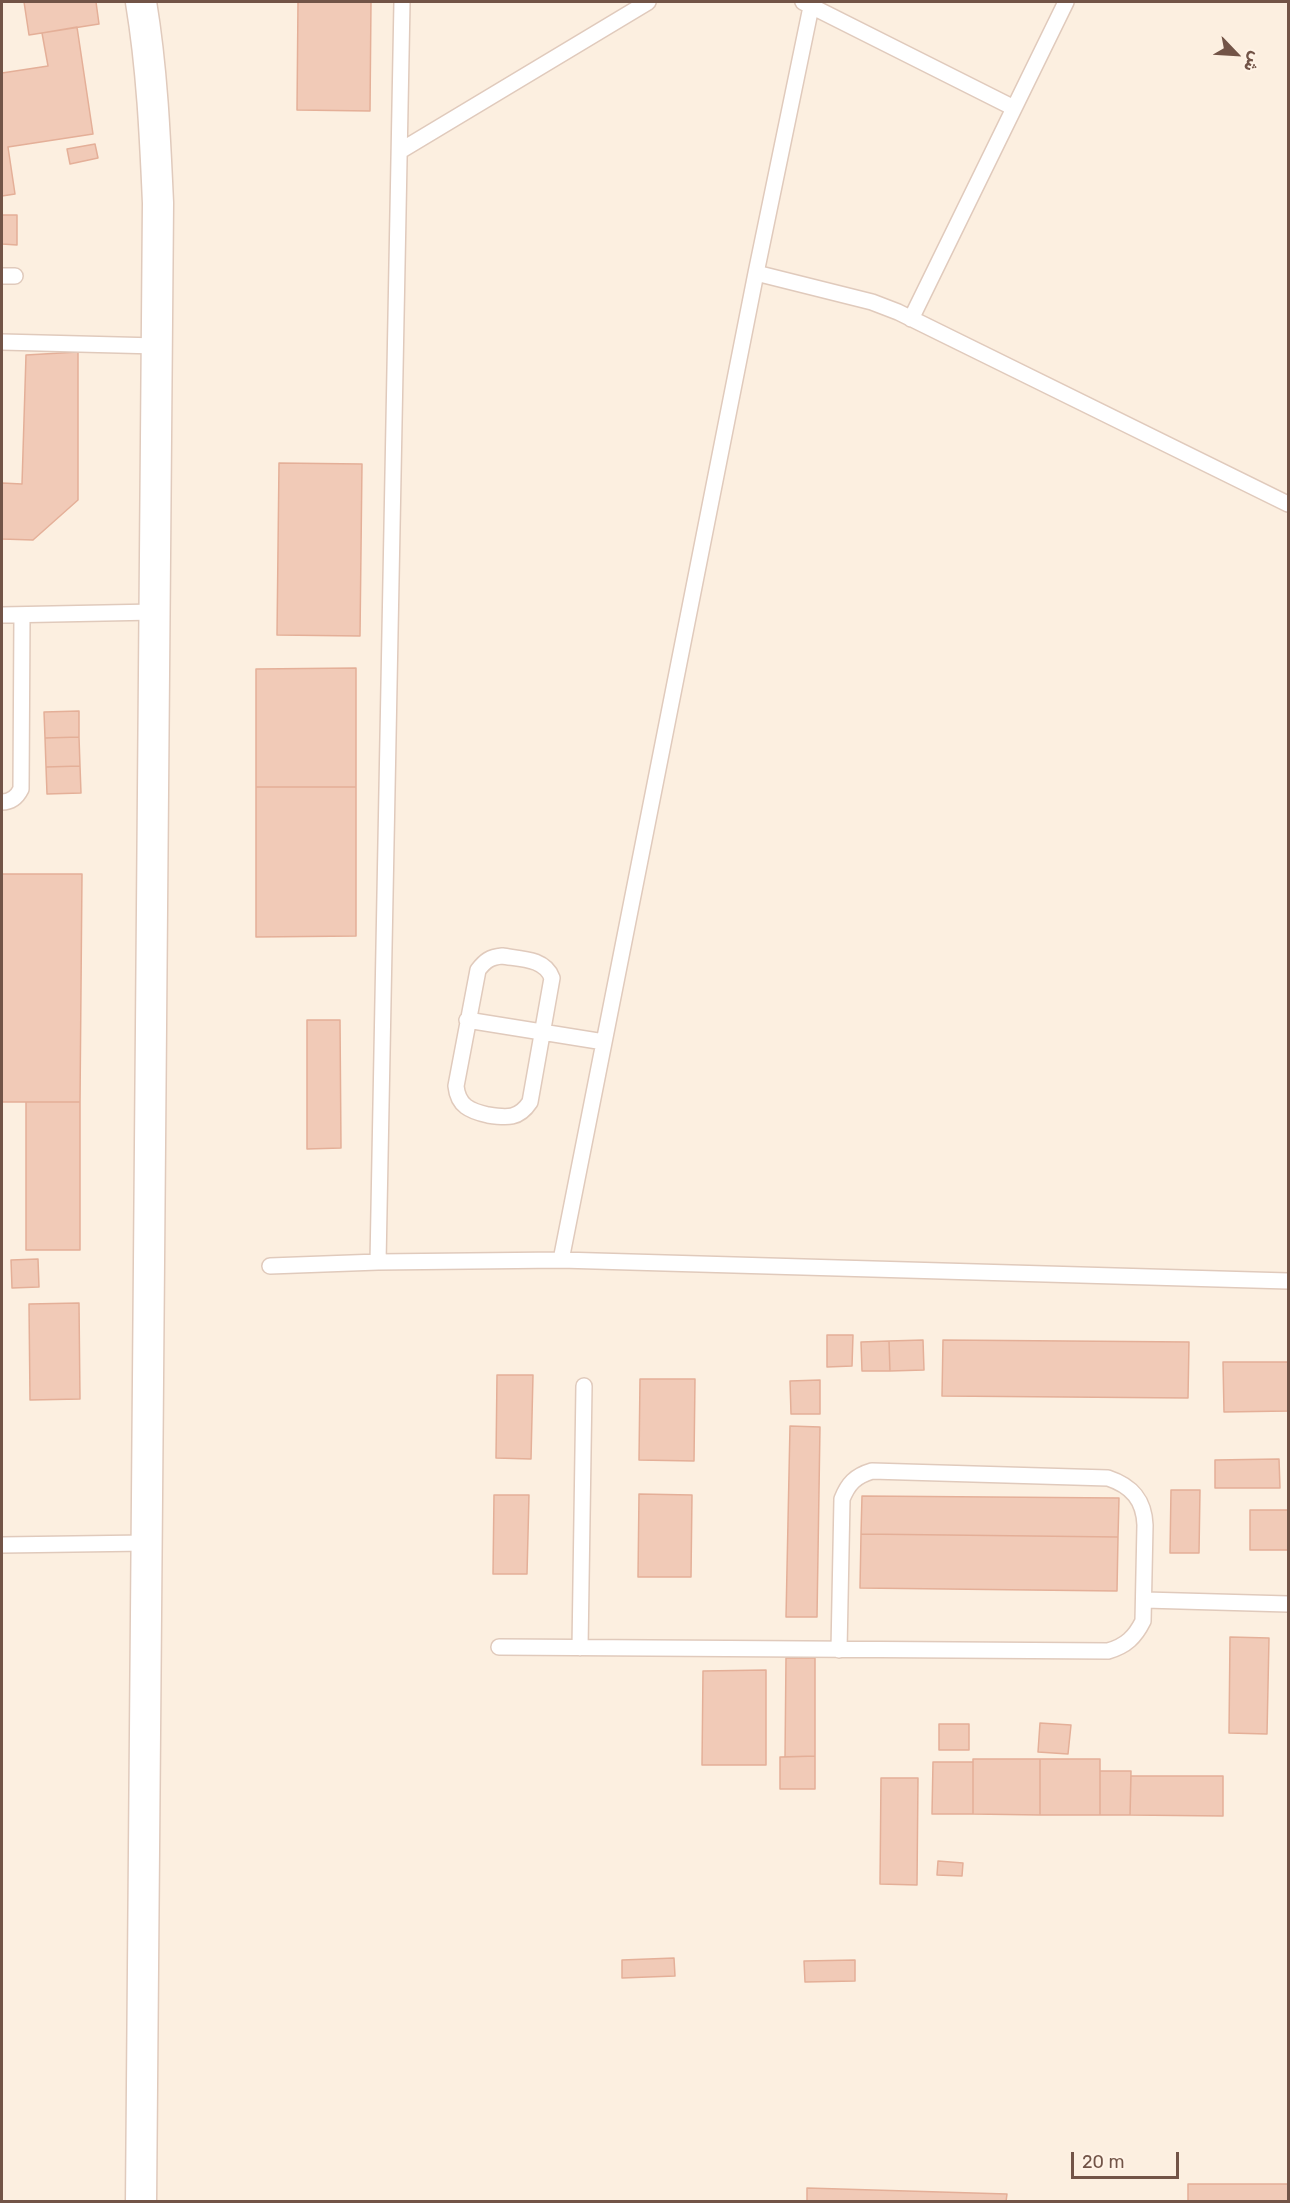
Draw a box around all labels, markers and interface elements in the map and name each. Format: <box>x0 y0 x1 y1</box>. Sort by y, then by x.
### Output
north arrow <box>1206 24 1266 84</box>
text: ش <box>1240 49 1266 75</box>
scale bar <box>1074 2140 1182 2178</box>
text: 20 m <box>1082 2151 1124 2173</box>

